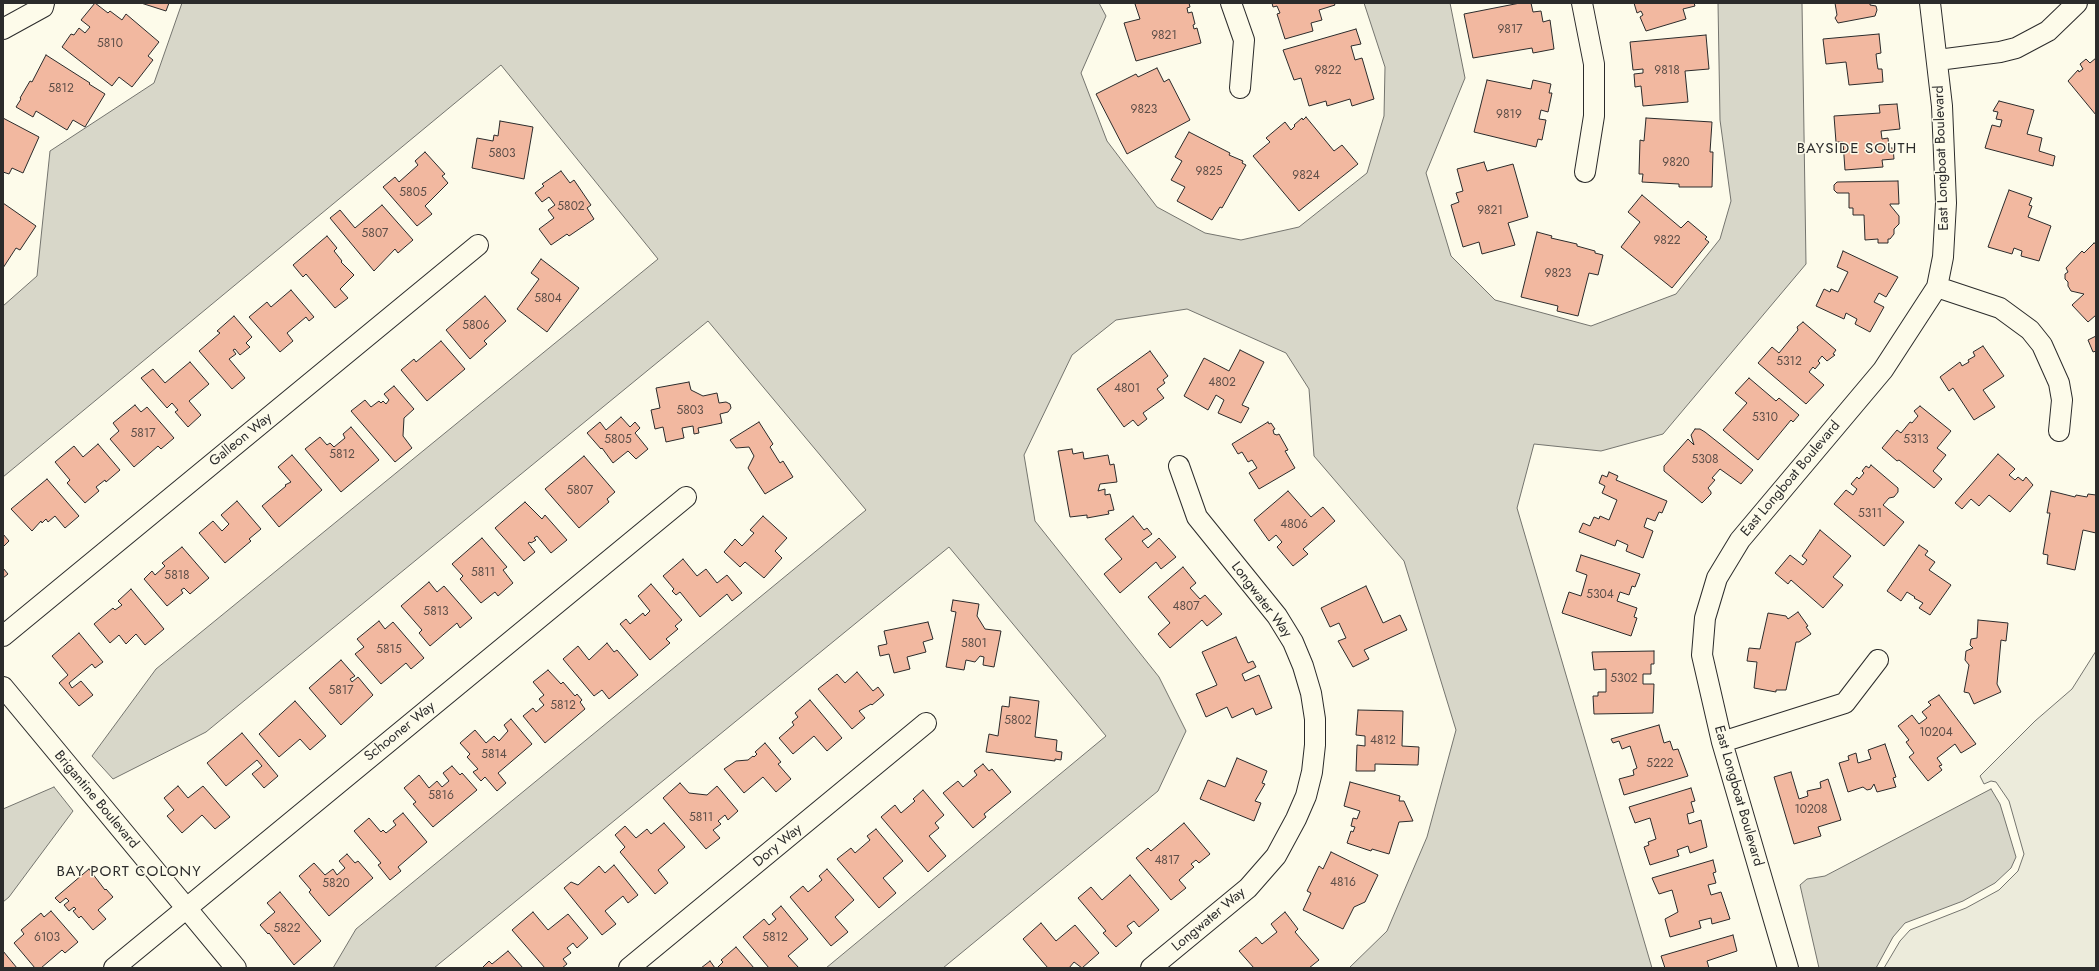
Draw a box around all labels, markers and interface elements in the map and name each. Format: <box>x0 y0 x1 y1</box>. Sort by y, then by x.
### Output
house number: 9817 <box>1497 23 1523 37</box>
house number: 9821 <box>1151 29 1177 43</box>
house number: 5810 <box>97 37 123 51</box>
house number: 9822 <box>1314 64 1342 78</box>
house number: 9818 <box>1654 64 1680 78</box>
house number: 5812 <box>48 82 74 96</box>
street label: East Longboat Boulevard <box>1931 85 1953 231</box>
house number: 9823 <box>1131 103 1157 117</box>
house number: 9819 <box>1496 108 1522 122</box>
district label: BAYSIDE SOUTH <box>1797 140 1917 158</box>
house number: 5803 <box>488 147 516 161</box>
house number: 9820 <box>1662 156 1690 170</box>
house number: 9825 <box>1195 165 1223 179</box>
house number: 9824 <box>1292 169 1320 183</box>
house number: 5805 <box>399 186 427 200</box>
house number: 5802 <box>557 200 585 214</box>
house number: 9821 <box>1477 204 1503 218</box>
house number: 5807 <box>362 227 388 241</box>
house number: 9822 <box>1653 234 1681 248</box>
house number: 9823 <box>1545 267 1571 281</box>
house number: 5804 <box>534 292 562 306</box>
house number: 5806 <box>462 319 490 333</box>
house number: 5312 <box>1776 355 1802 369</box>
house number: 4802 <box>1208 376 1236 390</box>
house number: 4801 <box>1114 382 1140 396</box>
house number: 5803 <box>676 404 704 418</box>
street label: Galleon Way <box>206 410 276 470</box>
house number: 5310 <box>1752 411 1778 425</box>
street label: East Longboat Boulevard <box>1738 418 1844 540</box>
house number: 5817 <box>130 427 156 441</box>
house number: 5805 <box>604 433 632 447</box>
house number: 5313 <box>1903 433 1929 447</box>
house number: 5812 <box>329 448 355 462</box>
house number: 5308 <box>1691 453 1719 467</box>
house number: 5807 <box>567 484 593 498</box>
house number: 5311 <box>1858 507 1882 521</box>
house number: 4806 <box>1280 518 1308 532</box>
street label: Longwater Way <box>1227 559 1295 641</box>
house number: 5811 <box>471 566 495 580</box>
house number: 5818 <box>164 569 190 583</box>
house number: 5304 <box>1586 588 1614 602</box>
house number: 4807 <box>1172 600 1200 614</box>
house number: 5813 <box>423 605 449 619</box>
house number: 5801 <box>961 637 987 651</box>
house number: 5815 <box>376 643 402 657</box>
house number: 5302 <box>1610 672 1638 686</box>
house number: 5817 <box>328 684 354 698</box>
street label: Schooner Way <box>361 698 439 766</box>
house number: 5812 <box>550 699 576 713</box>
house number: 5802 <box>1004 714 1032 728</box>
street label: East Longboat Boulevard <box>1710 724 1766 868</box>
house number: 10204 <box>1919 726 1953 740</box>
house number: 4812 <box>1370 734 1396 748</box>
street label: Brigantine Boulevard <box>50 748 142 852</box>
house number: 5814 <box>481 748 507 762</box>
house number: 5222 <box>1646 757 1674 771</box>
house number: 5816 <box>428 789 454 803</box>
house number: 10208 <box>1794 803 1828 817</box>
house number: 5811 <box>689 811 713 825</box>
street label: Dory Way <box>750 821 806 871</box>
house number: 4817 <box>1154 854 1180 868</box>
district label: BAY PORT COLONY <box>56 863 202 881</box>
house number: 4816 <box>1330 876 1356 890</box>
house number: 5820 <box>322 877 350 891</box>
street label: Longwater Way <box>1169 885 1249 955</box>
house number: 5822 <box>274 922 300 936</box>
house number: 6103 <box>34 931 60 945</box>
house number: 5812 <box>762 931 788 945</box>

